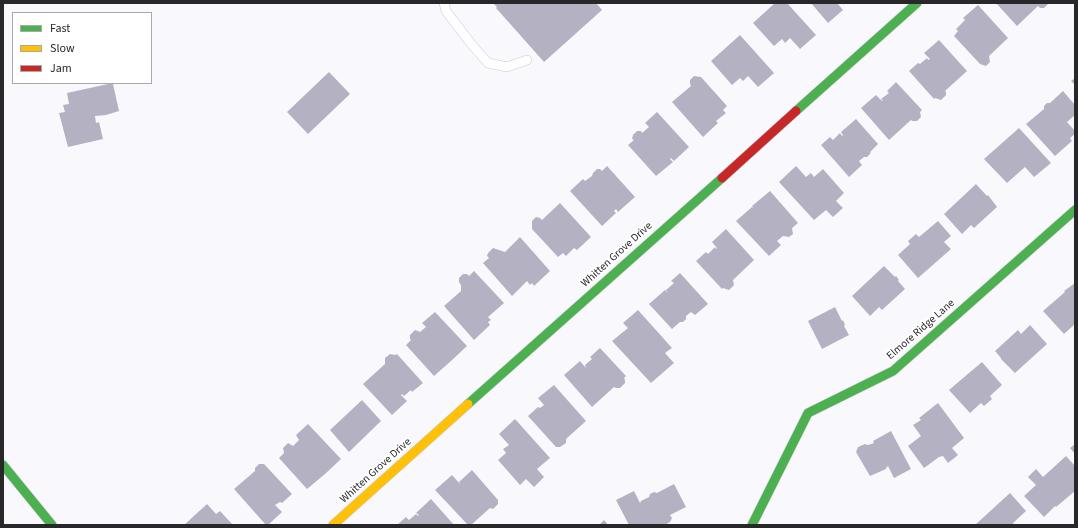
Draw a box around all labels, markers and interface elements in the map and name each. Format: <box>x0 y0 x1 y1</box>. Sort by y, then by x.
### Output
legend <box>12 12 152 84</box>
text: Fast <box>50 20 70 37</box>
text: Slow <box>50 40 75 57</box>
text: Jam <box>50 60 72 77</box>
street label: Whitten Grove Drive <box>579 220 655 290</box>
street label: Elmore Ridge Lane <box>884 297 958 363</box>
street label: Whitten Grove Drive <box>338 436 414 506</box>

